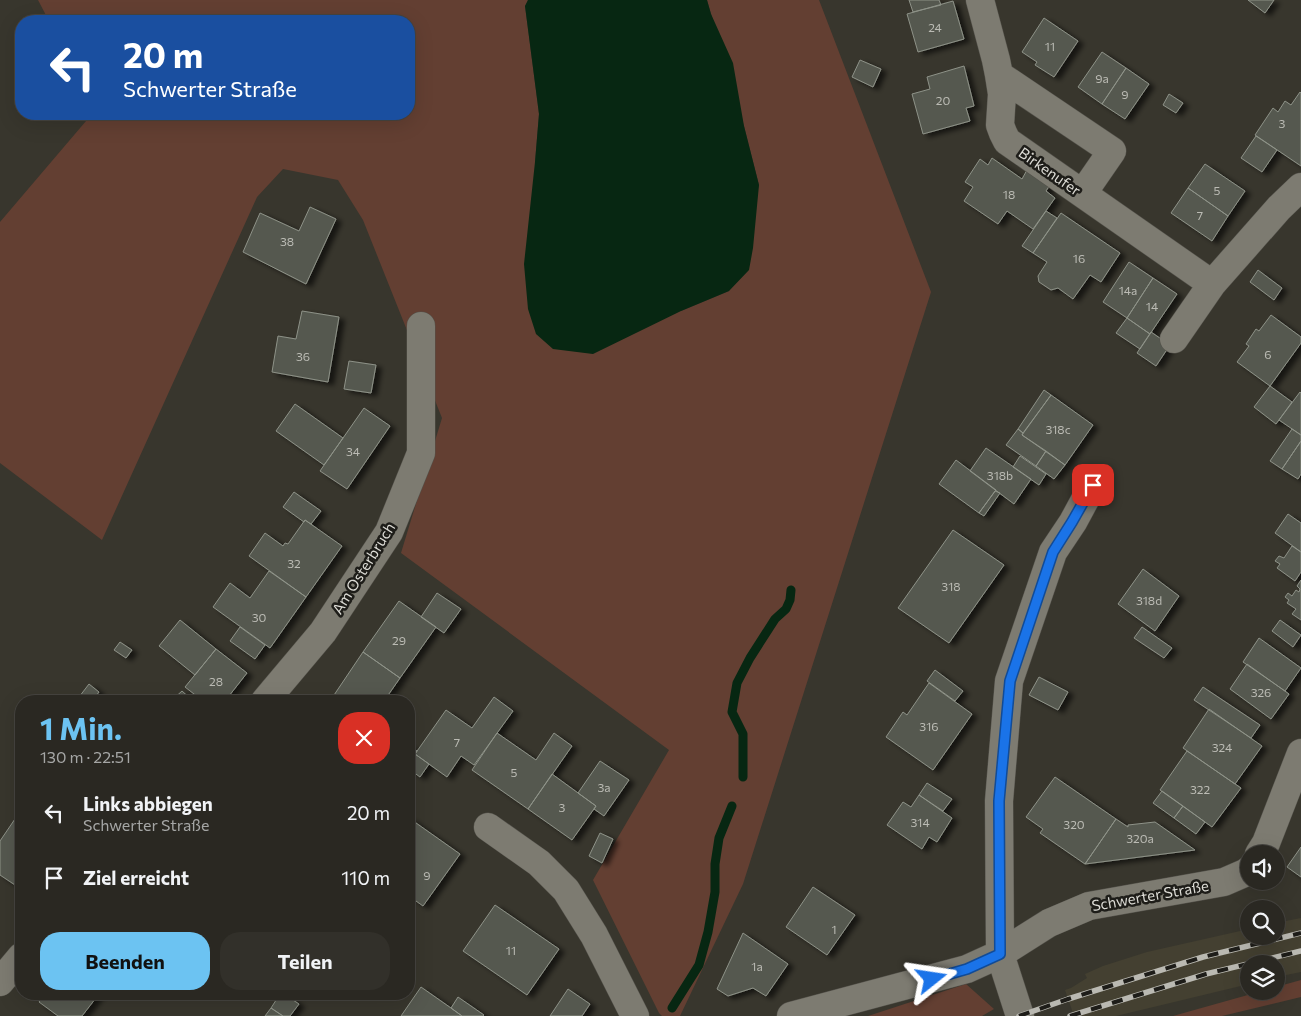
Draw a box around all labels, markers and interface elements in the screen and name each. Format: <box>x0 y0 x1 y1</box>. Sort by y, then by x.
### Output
house number: 24 <box>928 20 942 34</box>
text: 20 m <box>123 32 203 75</box>
icon: left <box>40 35 105 100</box>
house number: 11 <box>1045 39 1055 53</box>
house number: 9a <box>1095 71 1109 85</box>
text: Schwerter Straße <box>123 75 297 102</box>
house number: 9 <box>1121 87 1129 101</box>
house number: 20 <box>936 93 950 107</box>
house number: 3 <box>1279 116 1286 130</box>
street label: Birkenufer <box>1015 143 1085 199</box>
house number: 5 <box>1214 183 1221 197</box>
house number: 18 <box>1003 187 1015 201</box>
house number: 7 <box>1197 208 1203 222</box>
house number: 38 <box>280 234 294 248</box>
house number: 16 <box>1073 251 1085 265</box>
house number: 14a <box>1119 283 1137 297</box>
house number: 14 <box>1146 299 1158 313</box>
house number: 6 <box>1264 347 1272 361</box>
house number: 36 <box>296 349 310 363</box>
house number: 318c <box>1045 422 1071 436</box>
house number: 34 <box>346 444 360 458</box>
pin <box>1072 464 1114 506</box>
house number: 318b <box>987 468 1013 482</box>
icon: arrive <box>1079 471 1107 499</box>
street label: Am Osterbruch <box>328 519 398 617</box>
house number: 32 <box>287 556 301 570</box>
house number: 318 <box>941 579 961 593</box>
house number: 318d <box>1136 593 1162 607</box>
house number: 30 <box>252 610 267 624</box>
house number: 29 <box>392 633 406 647</box>
house number: 28 <box>209 674 223 688</box>
house number: 326 <box>1251 685 1271 699</box>
text: 1 Min. <box>40 709 122 746</box>
button: close <box>338 712 390 764</box>
house number: 316 <box>919 719 939 733</box>
house number: 7 <box>454 735 460 749</box>
house number: 324 <box>1212 740 1232 754</box>
text: 130 m · 22:51 <box>40 747 131 766</box>
house number: 5 <box>511 765 518 779</box>
house number: 3a <box>597 780 611 794</box>
house number: 322 <box>1190 782 1210 796</box>
text: Links abbiegen <box>83 792 213 815</box>
icon: left <box>40 799 68 827</box>
house number: 3 <box>559 800 566 814</box>
text: 20 m <box>347 801 390 824</box>
text: Schwerter Straße <box>83 815 210 834</box>
house number: 314 <box>910 815 930 829</box>
house number: 320 <box>1063 817 1085 831</box>
house number: 320a <box>1126 831 1154 845</box>
map controls <box>1240 845 1285 1000</box>
button: sound <box>1240 845 1285 890</box>
icon: arrive <box>40 864 68 892</box>
text: Ziel erreicht <box>83 866 189 889</box>
text: 110 m <box>341 866 390 889</box>
house number: 9 <box>423 868 431 882</box>
street label: Schwerter Straße <box>1090 876 1210 914</box>
button: search <box>1240 900 1285 945</box>
house number: 1 <box>831 922 837 936</box>
button: Beenden <box>40 932 210 990</box>
button: Teilen <box>220 932 390 990</box>
house number: 11 <box>506 943 516 957</box>
position arrow <box>905 952 957 1004</box>
button: layers <box>1240 955 1285 1000</box>
house number: 1a <box>751 959 763 973</box>

